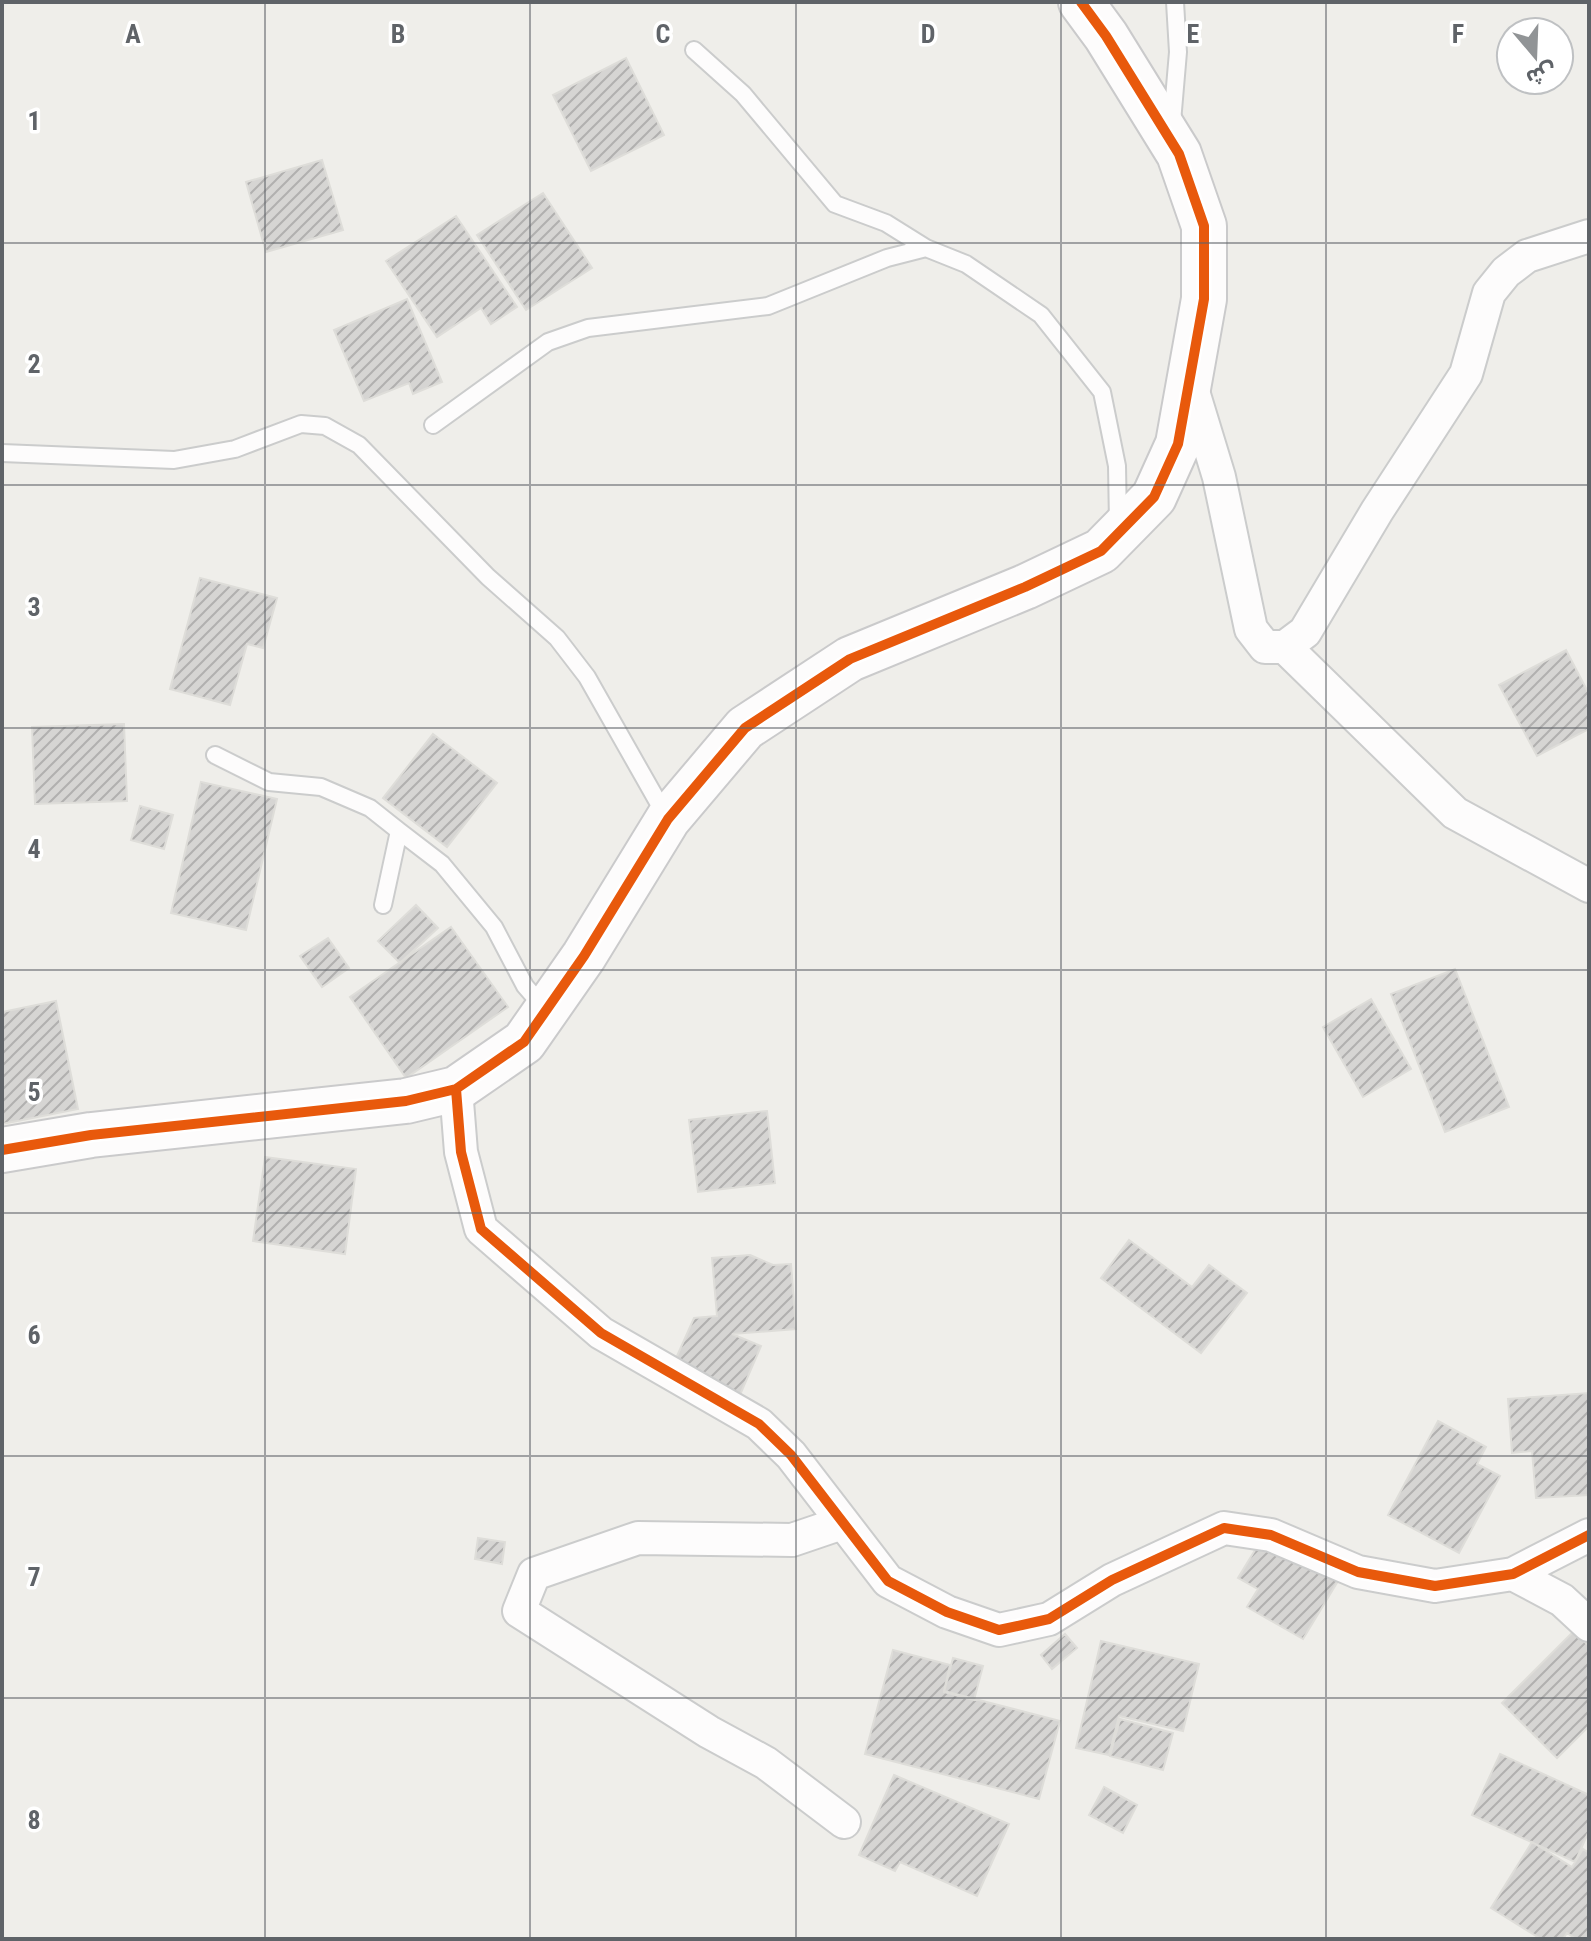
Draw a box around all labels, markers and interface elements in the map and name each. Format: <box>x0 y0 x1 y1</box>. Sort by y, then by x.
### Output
north arrow <box>1495 16 1575 96</box>
text: A <box>125 19 141 49</box>
text: B <box>391 19 405 49</box>
text: C <box>656 19 671 49</box>
text: D <box>921 19 935 49</box>
text: E <box>1187 19 1200 49</box>
text: F <box>1452 19 1464 49</box>
text: ش <box>1523 58 1560 91</box>
text: 1 <box>27 106 41 136</box>
text: 2 <box>27 349 41 379</box>
text: 3 <box>27 592 41 622</box>
text: 4 <box>27 834 41 864</box>
text: 5 <box>27 1077 41 1107</box>
text: 6 <box>27 1320 41 1350</box>
text: 7 <box>27 1562 41 1592</box>
text: 8 <box>27 1805 41 1835</box>

